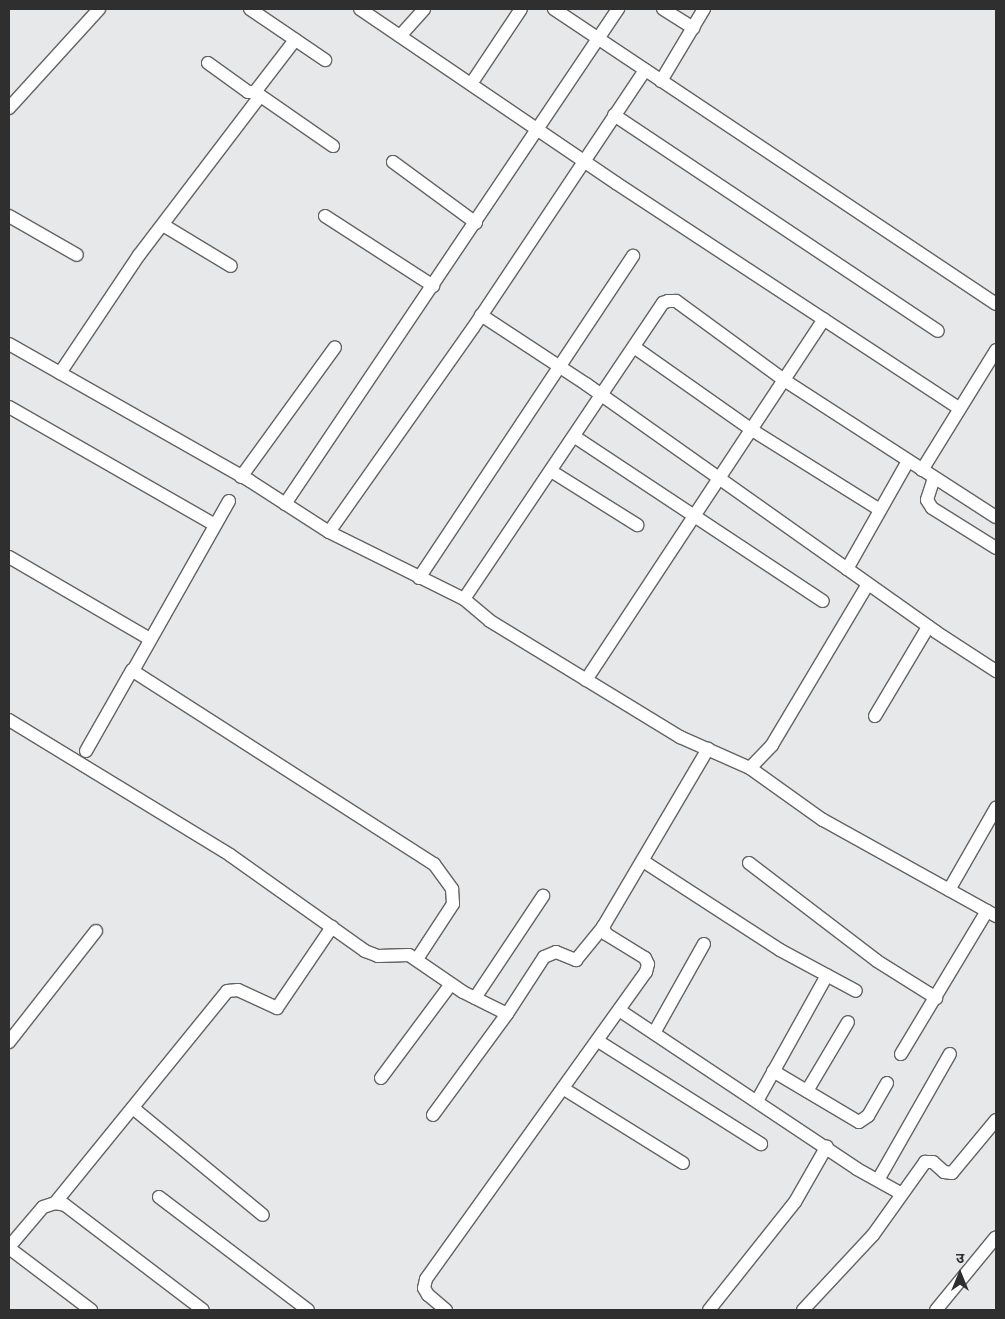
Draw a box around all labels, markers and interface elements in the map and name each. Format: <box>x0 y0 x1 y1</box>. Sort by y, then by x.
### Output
north arrow <box>935 1249 985 1299</box>
text: उ <box>956 1250 964 1267</box>

